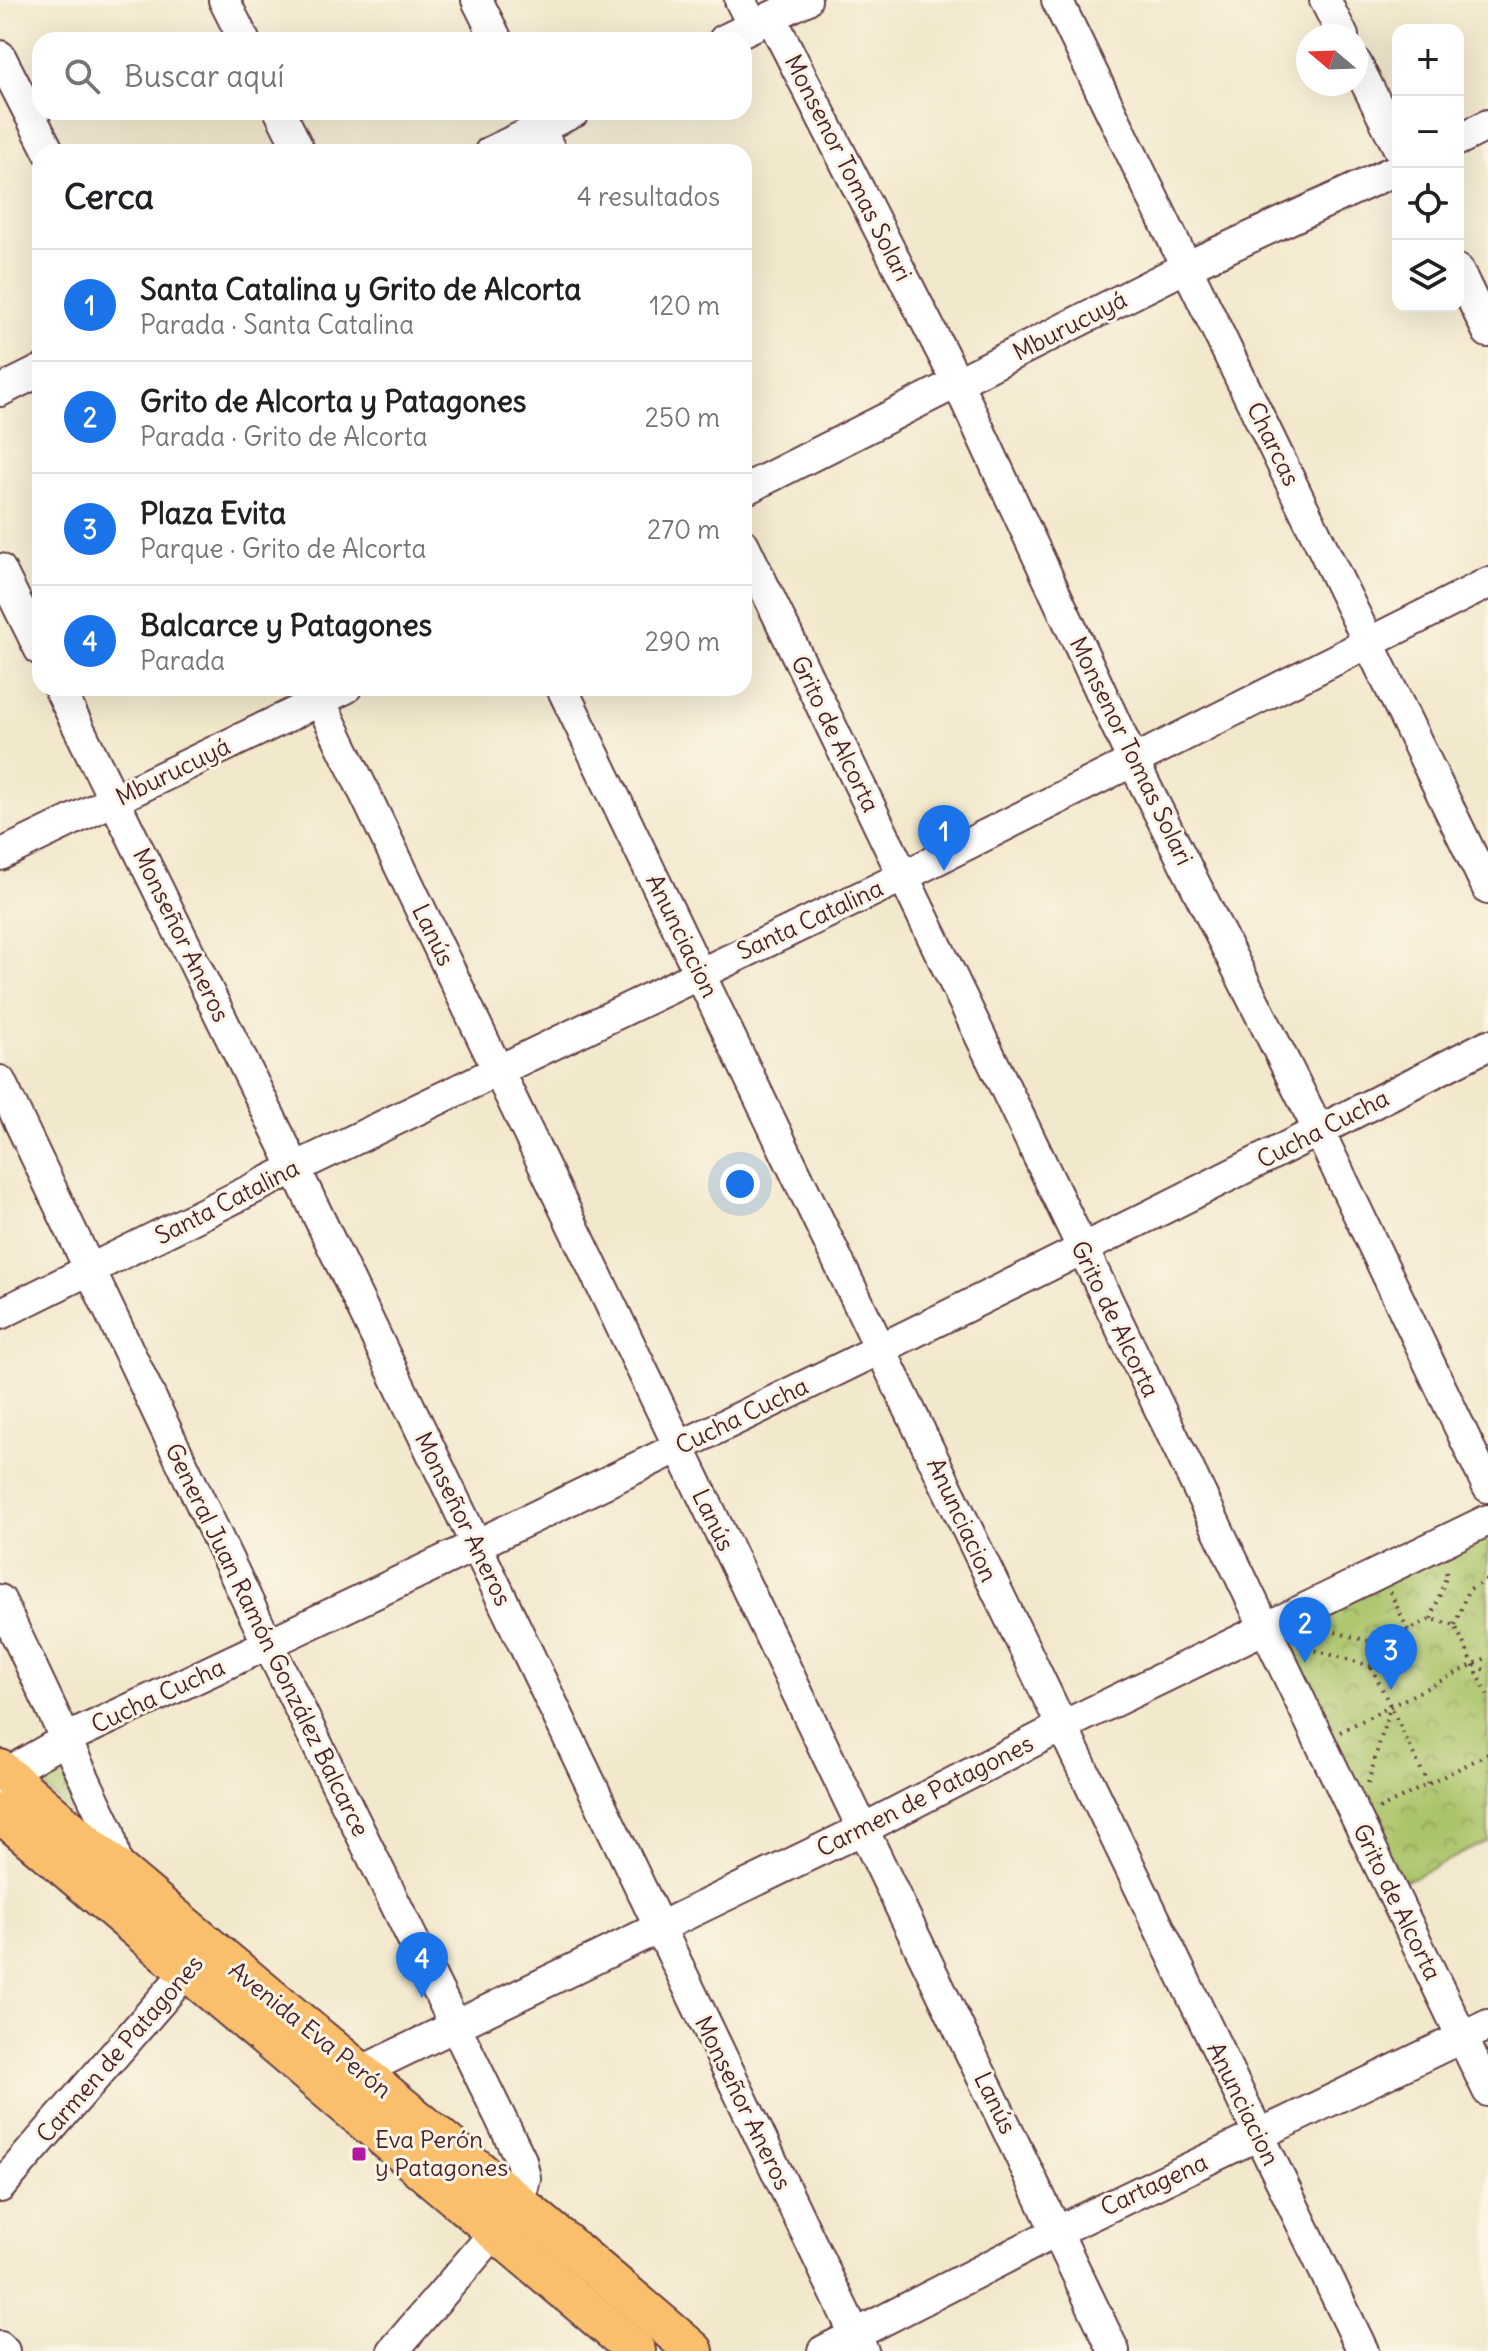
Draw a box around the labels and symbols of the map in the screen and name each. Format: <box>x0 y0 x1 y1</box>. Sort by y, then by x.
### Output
north arrow <box>1296 24 1368 96</box>
street label: Monsenor Tomas Solari <box>779 49 919 286</box>
street label: Mburucuyá <box>1008 284 1132 367</box>
street label: Charcas <box>1241 397 1307 490</box>
street label: Monsenor Tomas Solari <box>1064 631 1200 870</box>
street label: Grito de Alcorta <box>785 650 887 817</box>
street label: Mburucuyá <box>110 730 235 812</box>
pin: 1 <box>918 805 970 871</box>
street label: Monseñor Aneros <box>127 843 237 1026</box>
street label: Anunciacion <box>640 869 726 1002</box>
street label: Santa Catalina <box>732 872 887 966</box>
street label: Lanús <box>406 899 462 970</box>
street label: Cucha Cucha <box>1252 1082 1393 1174</box>
street label: Santa Catalina <box>149 1152 304 1250</box>
your location <box>720 1164 760 1204</box>
street label: Grito de Alcorta <box>1065 1235 1167 1402</box>
street label: Cucha Cucha <box>670 1370 813 1460</box>
street label: Monseñor Aneros <box>409 1427 519 1610</box>
street label: General Juan Ramón González Balcarce <box>159 1438 376 1841</box>
street label: Anunciacion <box>921 1453 1005 1586</box>
street label: Lanús <box>686 1484 742 1555</box>
pin: 2 <box>1279 1597 1331 1663</box>
pin: 3 <box>1365 1624 1417 1690</box>
street label: Cucha Cucha <box>86 1651 229 1739</box>
street label: Carmen de Patagones <box>811 1727 1038 1863</box>
street label: Grito de Alcorta <box>1347 1818 1449 1985</box>
pin: 4 <box>396 1932 448 1998</box>
street label: Carmen de Patagones <box>29 1948 209 2148</box>
street label: Avenida Eva Perón <box>223 1954 398 2104</box>
street label: Monseñor Aneros <box>689 2011 799 2194</box>
street label: Anunciacion <box>1201 2037 1287 2170</box>
street label: Lanús <box>968 2067 1024 2138</box>
place label: Eva Perón y Patagones <box>375 2124 508 2182</box>
marker: Eva Perón y Patagones <box>350 2145 368 2163</box>
street label: Cartagena <box>1095 2146 1212 2222</box>

